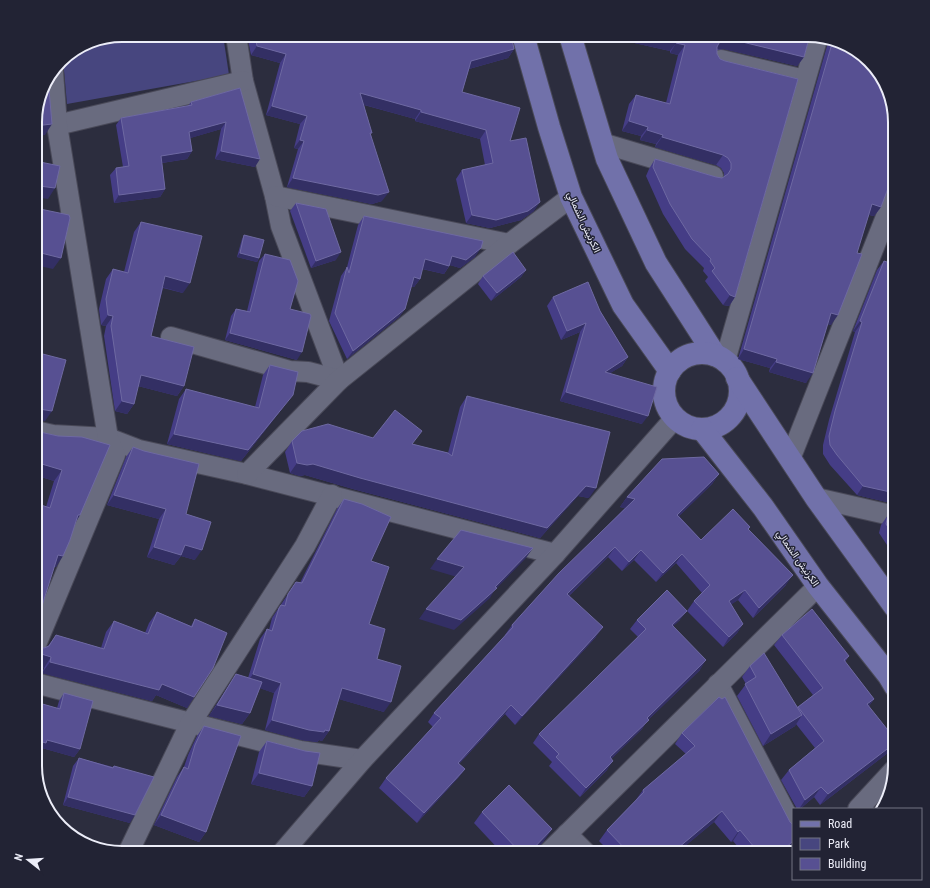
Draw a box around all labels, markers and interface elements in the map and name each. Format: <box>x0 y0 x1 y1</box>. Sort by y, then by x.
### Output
street label: الكرنيش الشمالي <box>562 190 603 256</box>
street label: الكرنيش الشمالي <box>772 528 821 590</box>
legend <box>792 808 922 880</box>
text: Road <box>828 817 852 831</box>
text: Park <box>828 837 850 851</box>
north arrow <box>8 840 48 880</box>
text: N <box>12 852 26 862</box>
text: Building <box>828 857 866 871</box>

